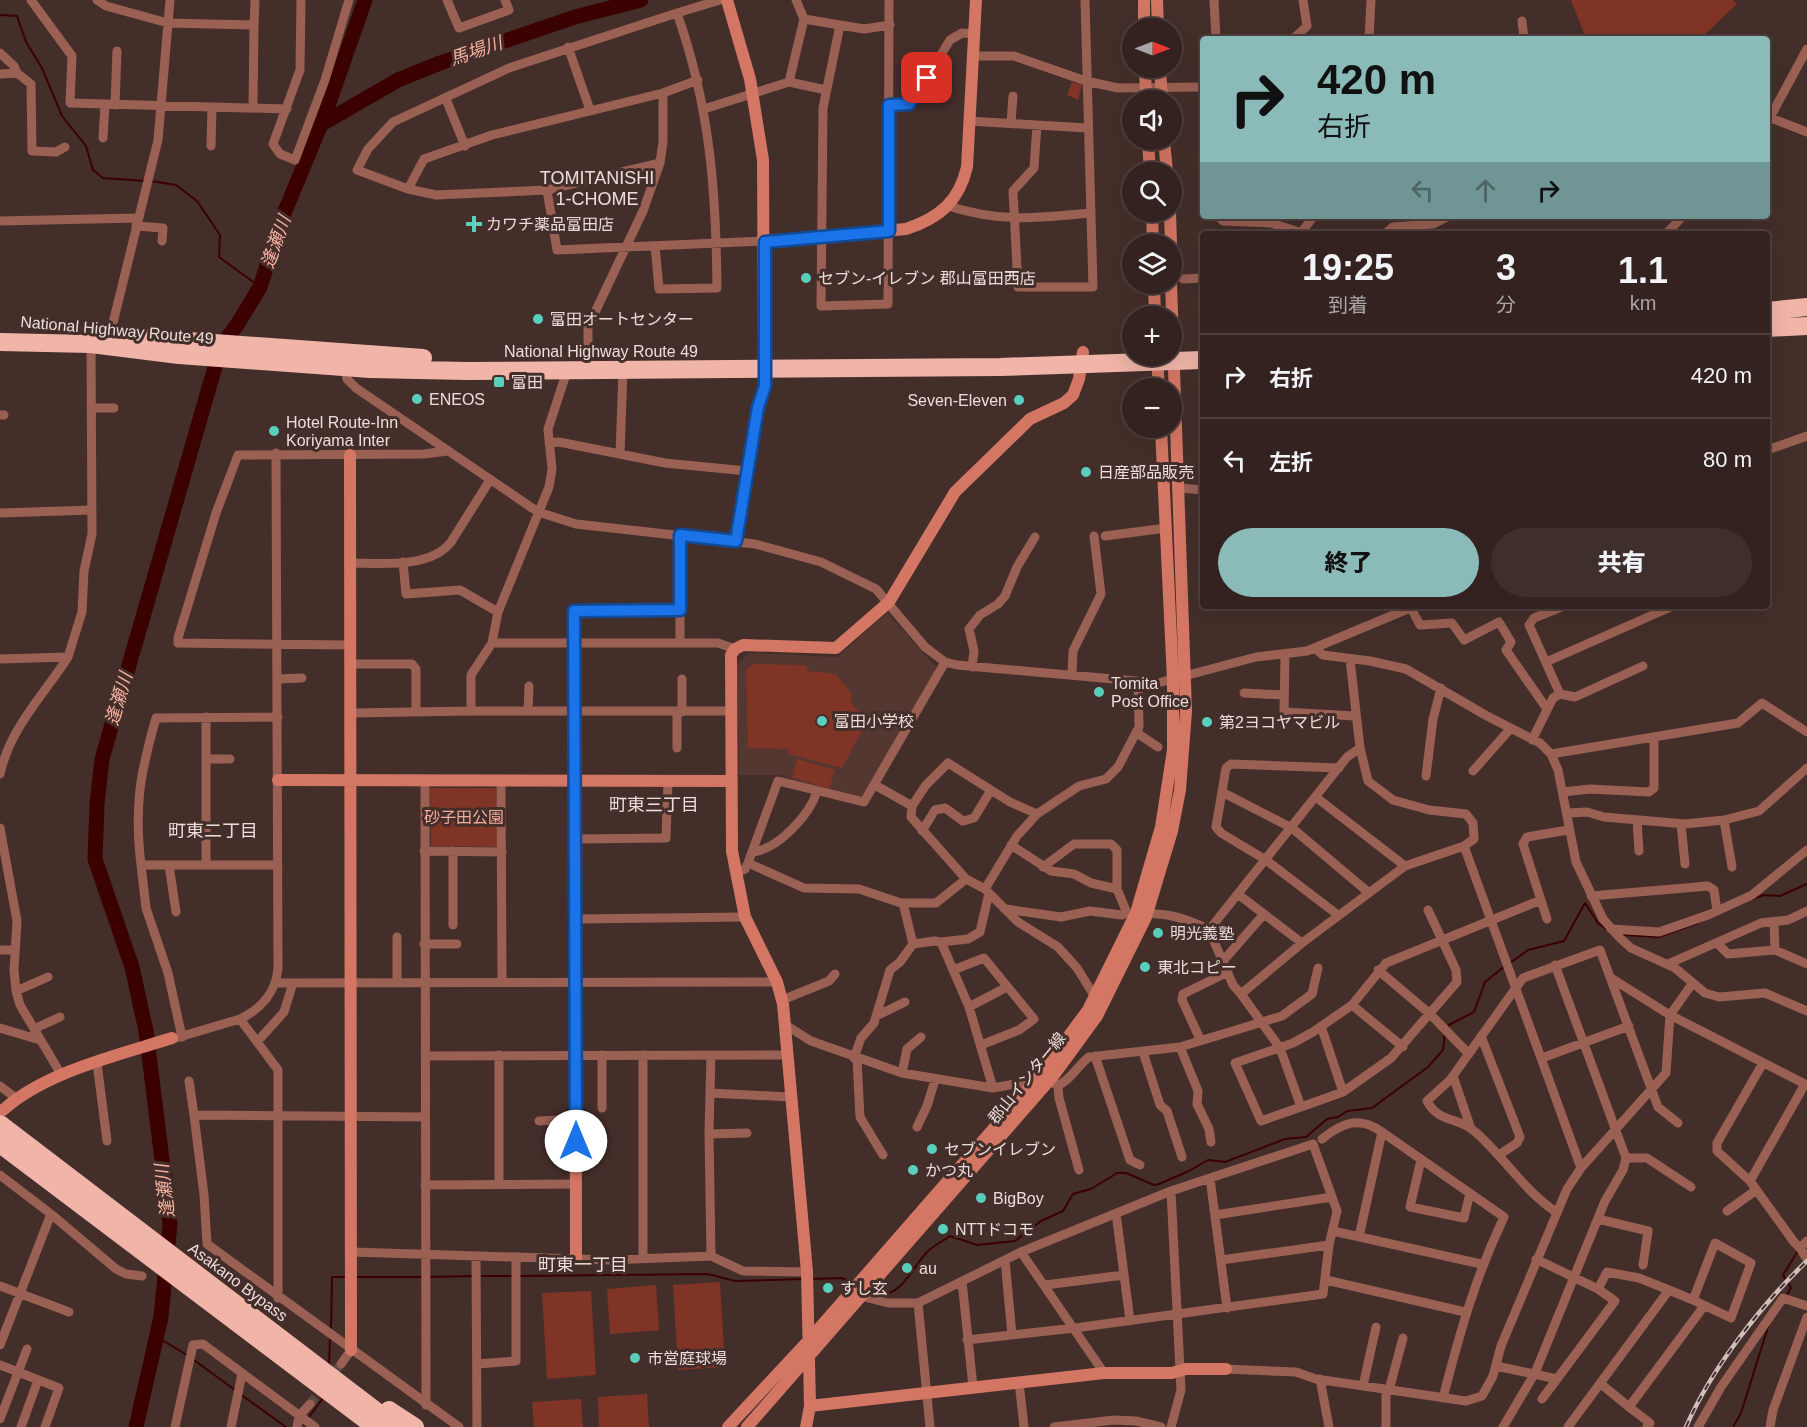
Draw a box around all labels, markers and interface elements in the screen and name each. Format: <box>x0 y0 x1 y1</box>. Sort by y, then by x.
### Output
north arrow <box>1122 18 1182 78</box>
map controls <box>1122 18 1182 438</box>
water label: 馬場川 <box>447 32 507 69</box>
pin <box>901 52 952 103</box>
text: 420 m <box>1317 56 1436 103</box>
icon: right <box>1218 60 1296 138</box>
icon: arrive <box>910 61 943 94</box>
button: sound <box>1122 90 1182 150</box>
text: 右折 <box>1317 112 1371 142</box>
button: search <box>1122 162 1182 222</box>
district label: TOMITANISHI 1-CHOME <box>540 168 654 209</box>
icon: left <box>1406 174 1439 207</box>
icon: ahead <box>1469 174 1502 207</box>
icon: right <box>1532 174 1565 207</box>
water label: 逢瀬川 <box>257 211 295 271</box>
place label: カワチ薬品富田店 <box>486 216 614 233</box>
marker: カワチ薬品富田店 <box>467 217 481 231</box>
button: layers <box>1122 234 1182 294</box>
text: 19:25 <box>1302 247 1394 288</box>
text: 3 <box>1496 247 1516 288</box>
text: 1.1 <box>1618 250 1668 291</box>
place label: セブン-イレブン 郡山富田西店 <box>818 270 1036 287</box>
marker: セブン-イレブン 郡山富田西店 <box>799 271 813 285</box>
text: km <box>1630 292 1656 314</box>
text: 到着 <box>1328 294 1368 316</box>
text: 分 <box>1496 294 1516 316</box>
button: + <box>1122 306 1182 366</box>
place label: 富田オートセンター <box>550 311 694 328</box>
marker: 富田オートセンター <box>531 312 545 326</box>
street label: National Highway Route 49 <box>20 313 214 347</box>
street label: National Highway Route 49 <box>504 343 698 360</box>
icon: right <box>1218 360 1251 393</box>
text: 420 m <box>1691 363 1752 388</box>
text: 右折 <box>1269 366 1313 391</box>
place label: 富田 <box>511 374 543 391</box>
marker: 富田 <box>492 375 506 389</box>
button: − <box>1122 378 1182 438</box>
place label: ENEOS <box>429 391 485 408</box>
marker: ENEOS <box>410 392 424 406</box>
place label: Seven-Eleven <box>907 392 1007 409</box>
marker: Seven-Eleven <box>1012 393 1026 407</box>
place label: Hotel Route-Inn Koriyama Inter <box>286 414 398 449</box>
marker: Hotel Route-Inn Koriyama Inter <box>267 424 281 438</box>
icon: left <box>1218 444 1251 477</box>
text: 80 m <box>1703 447 1752 472</box>
text: 左折 <box>1269 450 1313 475</box>
place label: 日産部品販売 <box>1098 464 1194 481</box>
marker: 日産部品販売 <box>1079 465 1093 479</box>
button: 終了 <box>1218 528 1479 597</box>
button: 共有 <box>1491 528 1752 597</box>
water label: 逢瀬川 <box>102 668 137 728</box>
place label: Tomita Post Office <box>1111 675 1189 710</box>
marker: Tomita Post Office <box>1092 685 1106 699</box>
place label: 富田小学校 <box>834 713 914 730</box>
marker: 富田小学校 <box>815 714 829 728</box>
place label: 第2ヨコヤマビル <box>1219 714 1340 731</box>
marker: 第2ヨコヤマビル <box>1200 715 1214 729</box>
district label: 町東三丁目 <box>609 795 699 815</box>
park label: 砂子田公園 <box>424 809 504 826</box>
district label: 町東二丁目 <box>168 821 258 841</box>
place label: 明光義塾 <box>1170 925 1234 942</box>
marker: 明光義塾 <box>1151 926 1165 940</box>
place label: 東北コピー <box>1157 959 1237 976</box>
marker: 東北コピー <box>1138 960 1152 974</box>
street label: 郡山インター線 <box>985 1029 1069 1127</box>
position arrow <box>544 1109 608 1173</box>
place label: セブンイレブン <box>944 1141 1056 1158</box>
marker: セブンイレブン <box>925 1142 939 1156</box>
water label: 逢瀬川 <box>152 1161 178 1219</box>
place label: かつ丸 <box>925 1162 973 1179</box>
marker: かつ丸 <box>906 1163 920 1177</box>
place label: BigBoy <box>993 1190 1044 1207</box>
marker: BigBoy <box>974 1191 988 1205</box>
place label: NTTドコモ <box>955 1221 1034 1238</box>
marker: NTTドコモ <box>936 1222 950 1236</box>
street label: Asakano Bypass <box>185 1239 291 1325</box>
district label: 町東一丁目 <box>538 1255 628 1275</box>
place label: au <box>919 1260 937 1277</box>
marker: au <box>900 1261 914 1275</box>
place label: すし玄 <box>840 1280 888 1297</box>
marker: すし玄 <box>821 1281 835 1295</box>
place label: 市営庭球場 <box>647 1350 727 1367</box>
marker: 市営庭球場 <box>628 1351 642 1365</box>

